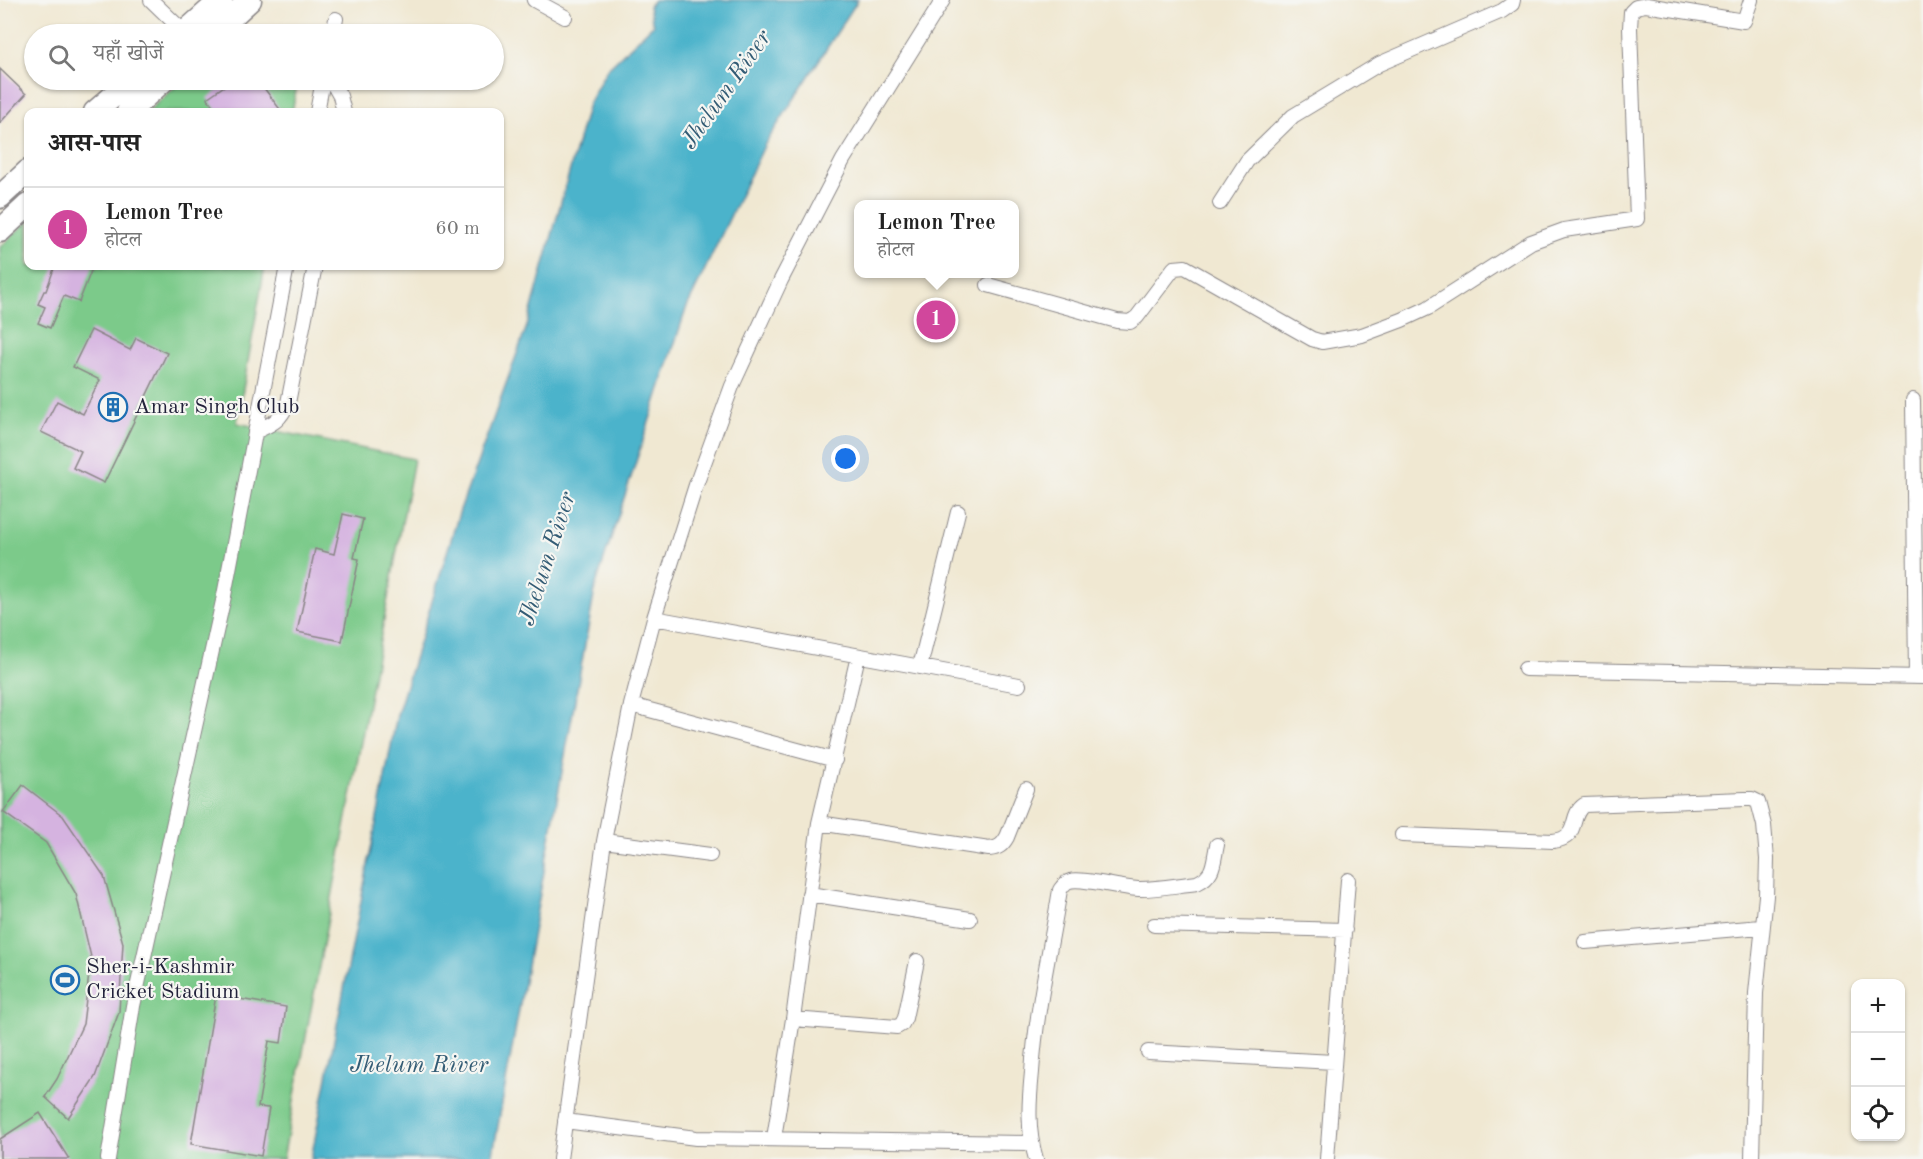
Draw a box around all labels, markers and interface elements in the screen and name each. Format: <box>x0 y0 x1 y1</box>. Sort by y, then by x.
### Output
search box <box>24 24 504 90</box>
water label: Jhelum River <box>677 26 777 154</box>
icon: search <box>45 41 78 74</box>
text: यहाँ खोजें <box>93 43 164 65</box>
text: आस-पास <box>48 131 140 157</box>
popup <box>854 200 1019 278</box>
text: Lemon Tree <box>105 202 223 224</box>
text: Lemon Tree <box>877 212 996 234</box>
text: 1 <box>62 219 73 239</box>
text: 60 m <box>435 219 480 239</box>
text: होटल <box>105 231 142 251</box>
text: होटल <box>877 241 914 261</box>
pin: 1 <box>916 298 956 342</box>
building icon: Amar Singh Club <box>97 391 129 423</box>
place label: Amar Singh Club <box>134 396 300 418</box>
your location <box>831 444 860 473</box>
water label: Jhelum River <box>515 489 581 629</box>
place label: Sher-i-Kashmir Cricket Stadium <box>86 956 240 1003</box>
sports icon: Sher-i-Kashmir Cricket Stadium <box>49 964 81 996</box>
map controls <box>1851 979 1905 1141</box>
button: + <box>1851 979 1905 1033</box>
button: − <box>1851 1033 1905 1087</box>
water label: Jhelum River <box>350 1054 489 1078</box>
button: locate <box>1851 1087 1905 1141</box>

